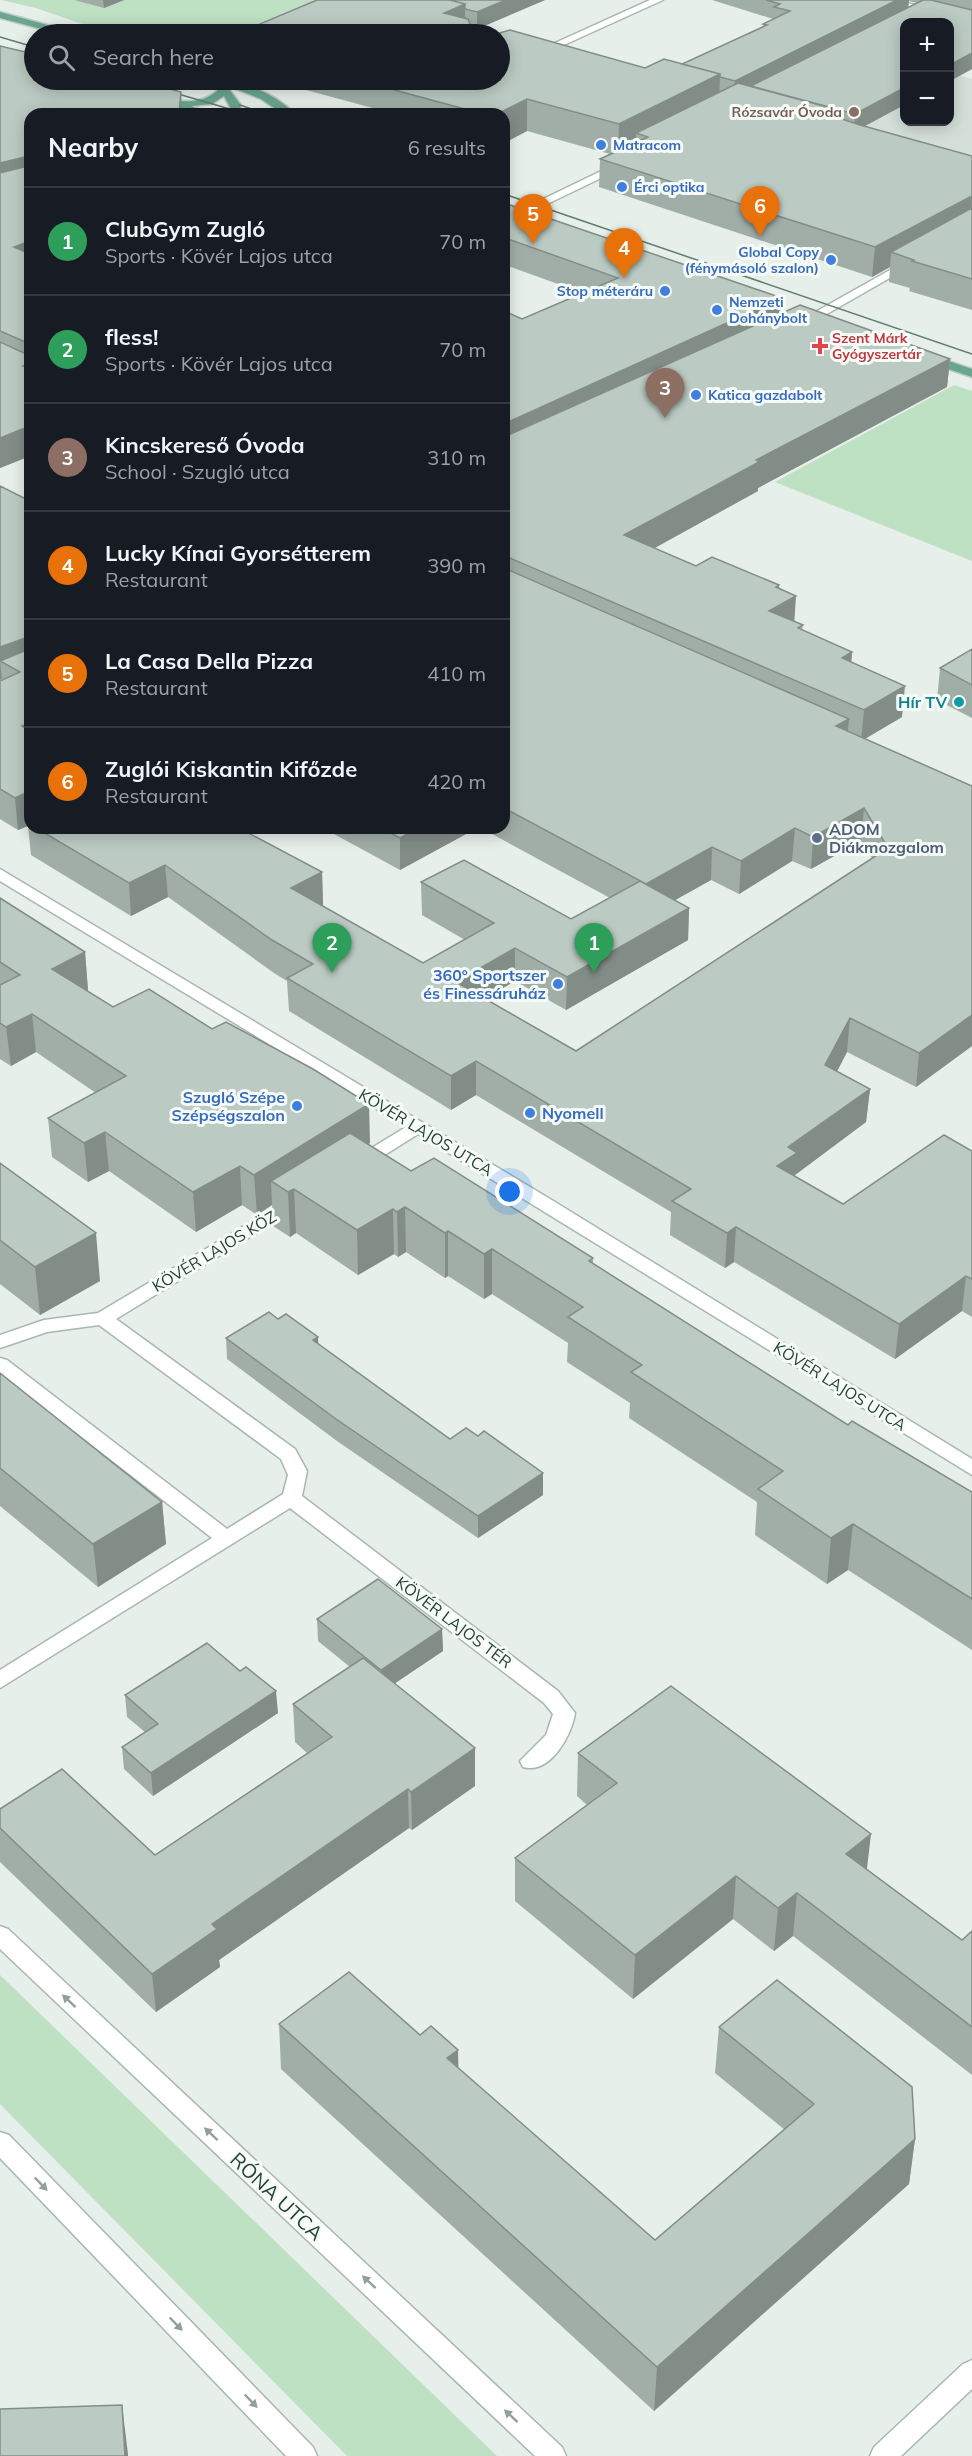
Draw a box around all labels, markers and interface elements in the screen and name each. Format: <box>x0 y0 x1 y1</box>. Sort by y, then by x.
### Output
map controls <box>900 18 954 126</box>
button: + <box>900 18 954 72</box>
search box <box>24 24 510 90</box>
icon: search <box>45 41 78 74</box>
text: Search here <box>93 43 214 71</box>
button: − <box>900 72 954 126</box>
place label: Rózsavár Óvoda <box>731 103 842 121</box>
marker: Rózsavár Óvoda <box>847 105 861 119</box>
text: Nearby <box>48 131 138 164</box>
text: 6 results <box>408 135 486 160</box>
place label: Matracom <box>613 136 681 154</box>
marker: Matracom <box>594 138 608 152</box>
place label: Érci optika <box>634 178 704 196</box>
marker: Érci optika <box>615 180 629 194</box>
pin: 6 <box>740 186 780 236</box>
pin: 5 <box>514 194 552 244</box>
text: ClubGym Zugló <box>105 215 265 243</box>
pin: 4 <box>604 228 644 278</box>
text: 1 <box>62 229 74 254</box>
text: 70 m <box>439 229 486 254</box>
text: Sports · Kövér Lajos utca <box>105 243 333 268</box>
place label: Global Copy (fénymásoló szalon) <box>685 243 819 277</box>
marker: Global Copy (fénymásoló szalon) <box>824 253 838 267</box>
place label: Stop méteráru <box>557 282 653 300</box>
marker: Stop méteráru <box>658 284 672 298</box>
place label: Nemzeti Dohánybolt <box>729 293 808 327</box>
marker: Nemzeti Dohánybolt <box>710 303 724 317</box>
text: fless! <box>105 323 158 351</box>
place label: Szent Márk Gyógyszertár <box>832 329 922 363</box>
text: 2 <box>62 337 74 362</box>
text: 70 m <box>439 337 486 362</box>
marker: Szent Márk Gyógyszertár <box>813 339 827 353</box>
text: Sports · Kövér Lajos utca <box>105 351 333 376</box>
pin: 3 <box>646 368 684 418</box>
place label: Katica gazdabolt <box>708 386 823 404</box>
marker: Katica gazdabolt <box>689 388 703 402</box>
text: Kincskereső Óvoda <box>105 431 305 459</box>
text: 3 <box>62 445 74 470</box>
text: 310 m <box>427 445 486 470</box>
text: School · Szugló utca <box>105 459 290 484</box>
text: Lucky Kínai Gyorsétterem <box>105 539 371 567</box>
text: 4 <box>62 553 74 578</box>
text: 390 m <box>427 553 486 578</box>
text: Restaurant <box>105 567 208 592</box>
text: La Casa Della Pizza <box>105 647 313 675</box>
text: 5 <box>62 661 74 686</box>
text: 410 m <box>427 661 486 686</box>
text: Restaurant <box>105 675 208 700</box>
place label: Hír TV <box>898 692 947 712</box>
marker: Hír TV <box>952 695 966 709</box>
text: Zuglói Kiskantin Kifőzde <box>105 755 357 783</box>
text: 6 <box>62 769 74 794</box>
text: 420 m <box>427 769 486 794</box>
text: Restaurant <box>105 783 208 808</box>
place label: ADOM Diákmozgalom <box>829 819 944 857</box>
marker: ADOM Diákmozgalom <box>810 831 824 845</box>
pin: 2 <box>312 924 352 973</box>
pin: 1 <box>574 924 614 973</box>
place label: 360° Sportszer és Finessáruház <box>423 965 547 1003</box>
marker: 360° Sportszer és Finessáruház <box>551 977 565 991</box>
street label: KÖVÉR LAJOS UTCA <box>355 1084 497 1180</box>
place label: Szugló Szépe Szépségszalon <box>172 1087 285 1125</box>
marker: Szugló Szépe Szépségszalon <box>290 1099 304 1113</box>
place label: Nyomell <box>542 1103 604 1123</box>
marker: Nyomell <box>523 1106 537 1120</box>
your location <box>495 1177 524 1206</box>
street label: KÖVÉR LAJOS KÖZ <box>148 1206 280 1296</box>
street label: KÖVÉR LAJOS UTCA <box>770 1337 910 1435</box>
street label: KÖVÉR LAJOS TÉR <box>392 1572 516 1672</box>
one-way arrow <box>63 1994 77 2008</box>
one-way arrow <box>204 2127 219 2141</box>
street label: RÓNA UTCA <box>225 2147 329 2246</box>
one-way arrow <box>33 2176 47 2190</box>
one-way arrow <box>361 2275 376 2289</box>
one-way arrow <box>169 2316 183 2330</box>
one-way arrow <box>244 2394 258 2408</box>
one-way arrow <box>503 2409 518 2423</box>

